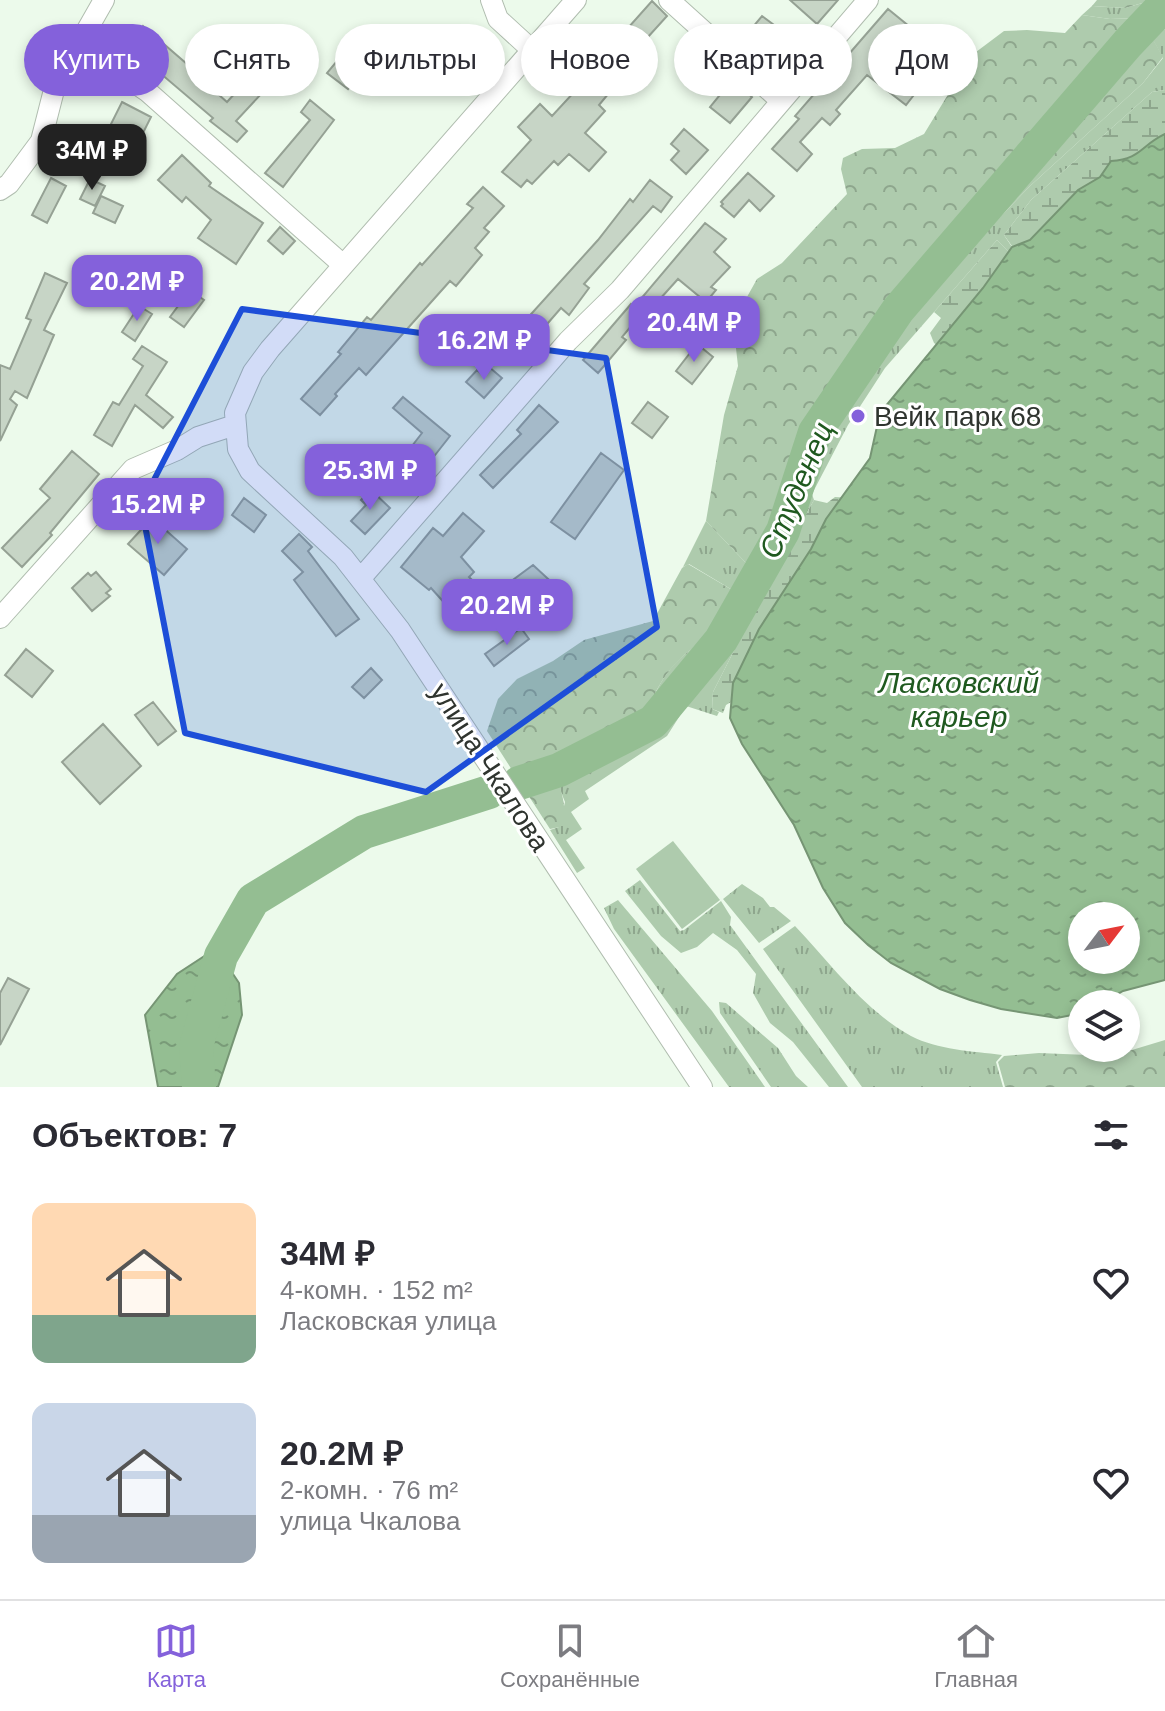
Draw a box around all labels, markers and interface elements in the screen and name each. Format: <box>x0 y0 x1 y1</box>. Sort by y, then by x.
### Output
chip: Купить <box>24 24 169 96</box>
chip: Снять <box>185 24 319 96</box>
chip: Фильтры <box>335 24 505 96</box>
chip: Новое <box>521 24 658 96</box>
chip: Квартира <box>674 24 852 96</box>
chip: Дом <box>868 24 978 96</box>
pin: 34M ₽ <box>36 124 148 192</box>
text: 34M ₽ <box>56 135 128 165</box>
pin: 20.2M ₽ <box>63 255 211 323</box>
text: 20.2M ₽ <box>90 266 184 296</box>
pin: 20.4M ₽ <box>620 296 768 364</box>
text: 20.4M ₽ <box>647 307 741 337</box>
pin: 16.2M ₽ <box>410 314 558 382</box>
text: 16.2M ₽ <box>437 325 531 355</box>
place label: Вейк парк 68 <box>874 401 1041 432</box>
marker: Вейк парк 68 <box>849 407 867 425</box>
water label: Студенец <box>753 417 839 563</box>
pin: 25.3M ₽ <box>296 444 444 512</box>
text: 25.3M ₽ <box>323 455 417 485</box>
pin: 15.2M ₽ <box>84 478 232 546</box>
text: 15.2M ₽ <box>111 489 205 519</box>
pin: 20.2M ₽ <box>433 579 581 647</box>
text: 20.2M ₽ <box>460 590 554 620</box>
water label: Ласковский карьер <box>877 666 1040 733</box>
street label: улица Чкалова <box>424 677 556 857</box>
north arrow <box>1068 902 1140 974</box>
map controls <box>1068 902 1140 1062</box>
button: layers <box>1068 990 1140 1062</box>
icon: filters <box>1089 1113 1133 1157</box>
text: Объектов: 7 <box>32 1116 237 1154</box>
text: 34M ₽ <box>280 1234 375 1272</box>
icon: home <box>96 1235 192 1331</box>
icon: heart <box>1089 1261 1133 1305</box>
text: 4-комн. · 152 m² <box>280 1275 473 1305</box>
text: Ласковская улица <box>280 1306 496 1336</box>
text: 20.2M ₽ <box>280 1434 404 1472</box>
icon: home <box>96 1435 192 1531</box>
icon: heart <box>1089 1461 1133 1505</box>
text: 2-комн. · 76 m² <box>280 1475 458 1505</box>
text: улица Чкалова <box>280 1506 460 1536</box>
tab: Карта <box>147 1619 206 1693</box>
tab: Сохранённые <box>500 1619 640 1693</box>
tab: Главная <box>934 1619 1018 1693</box>

